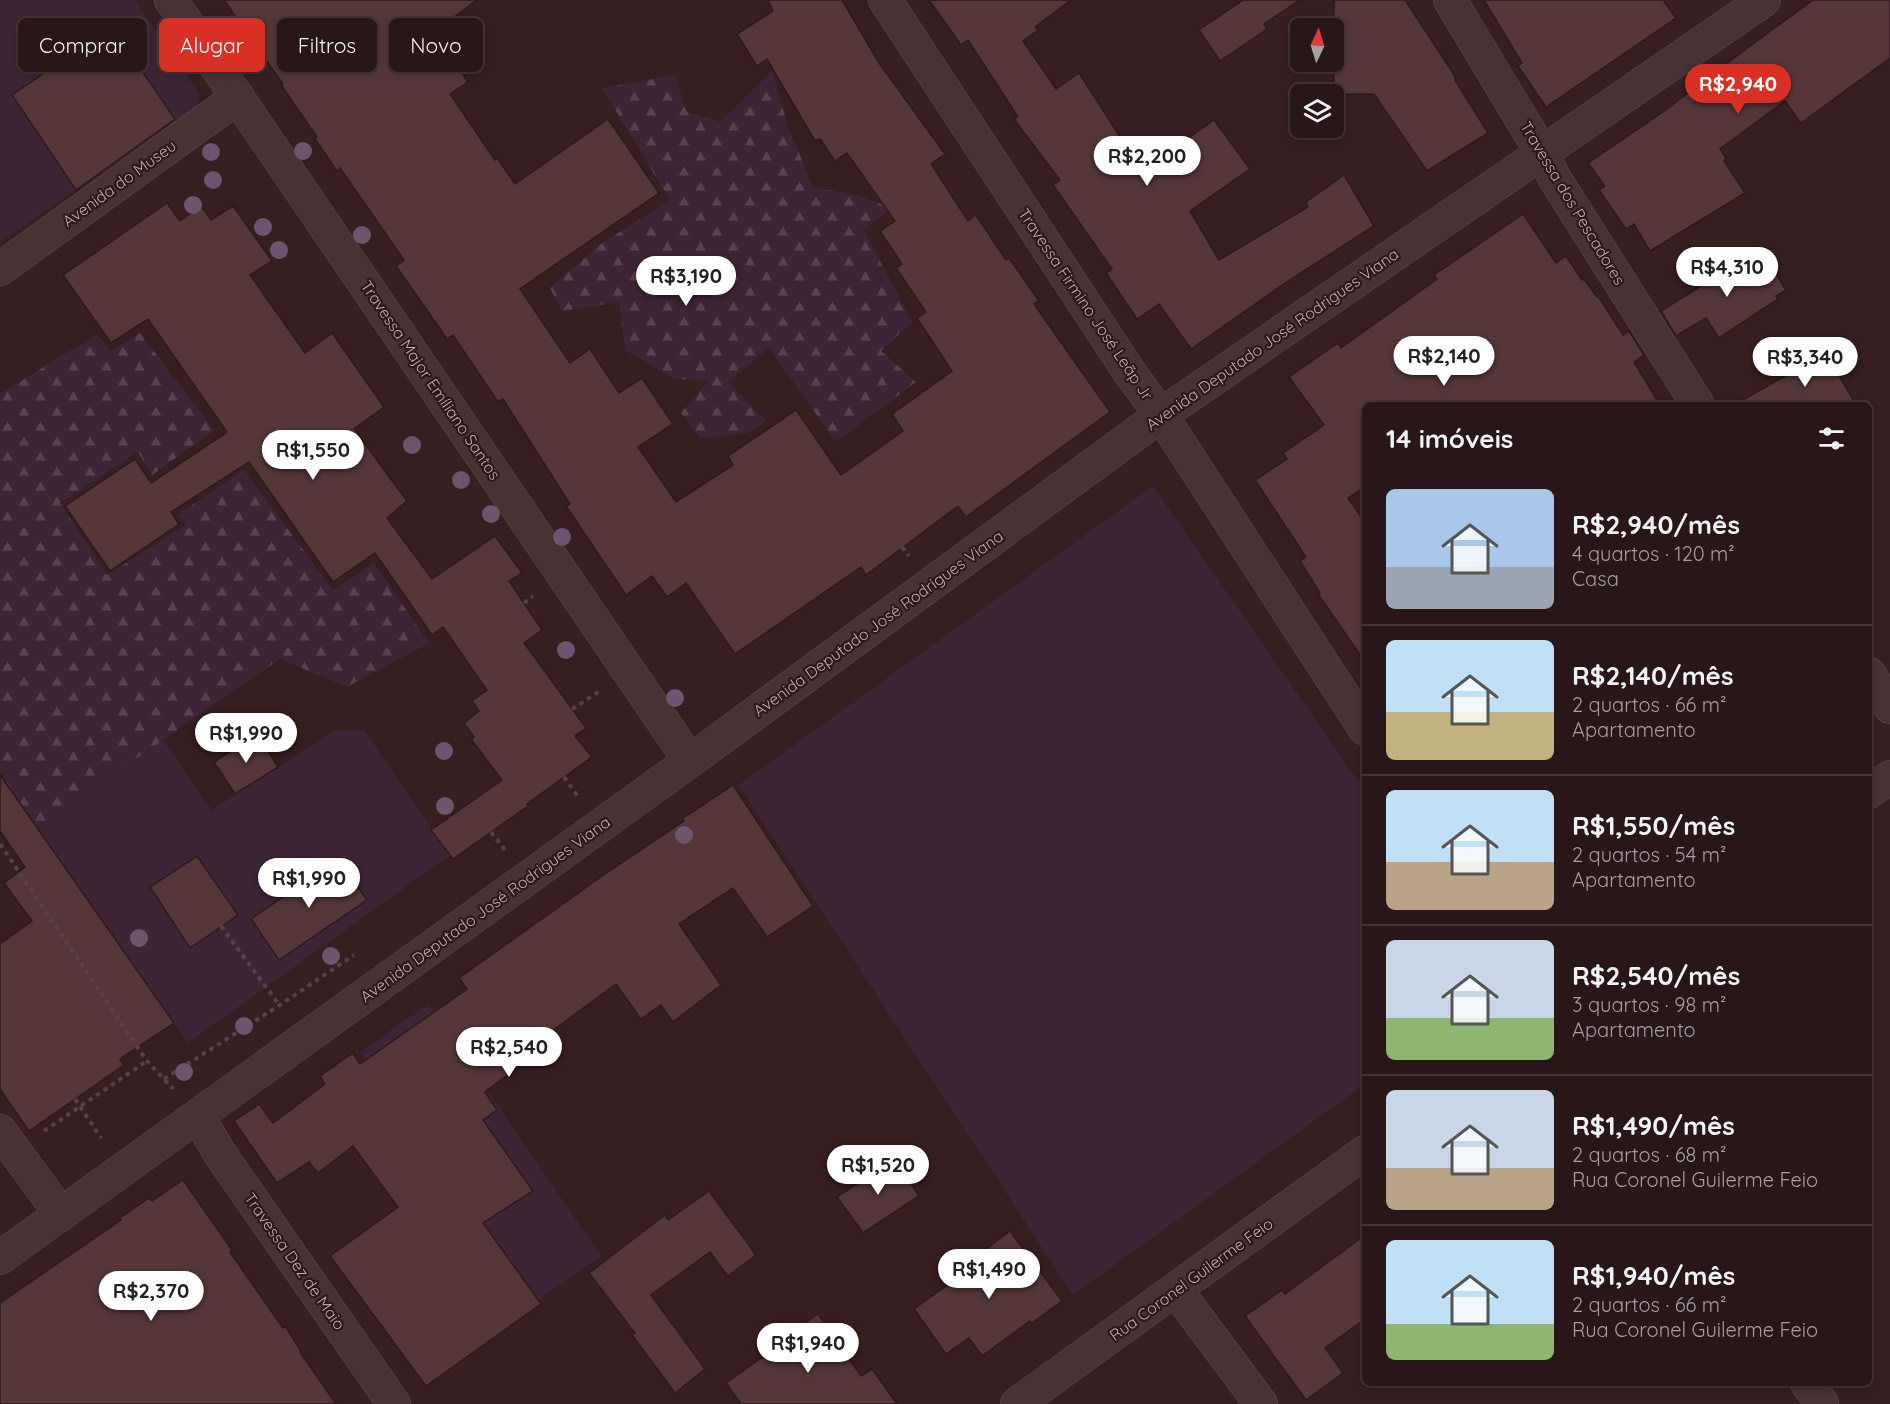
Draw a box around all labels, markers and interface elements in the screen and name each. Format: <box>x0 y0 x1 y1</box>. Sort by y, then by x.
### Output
chip: Comprar <box>18 18 147 72</box>
chip: Alugar <box>159 18 265 72</box>
chip: Filtros <box>277 18 377 72</box>
chip: Novo <box>389 18 483 72</box>
north arrow <box>1290 18 1344 72</box>
map controls <box>1290 18 1344 138</box>
pin: R$2,940 <box>1683 64 1793 115</box>
text: R$2,940 <box>1699 71 1777 96</box>
button: layers <box>1290 84 1344 138</box>
street label: Travessa dos Pescadores <box>1516 117 1630 289</box>
street label: Avenida do Museu <box>58 135 180 231</box>
pin: R$2,200 <box>1092 136 1202 187</box>
text: R$2,200 <box>1108 143 1186 168</box>
street label: Travessa Firmino José Leãp Jr <box>1014 204 1158 404</box>
street label: Avenida Deputado José Rodrigues Viana <box>1142 244 1402 434</box>
pin: R$4,310 <box>1672 247 1782 298</box>
text: R$4,310 <box>1690 254 1764 279</box>
pin: R$3,190 <box>631 256 741 307</box>
text: R$3,190 <box>650 263 722 288</box>
street label: Travessa Major Emíliano Santos <box>357 277 505 483</box>
pin: R$2,140 <box>1389 336 1499 387</box>
pin: R$3,340 <box>1750 337 1860 388</box>
text: R$2,140 <box>1408 343 1480 368</box>
text: R$3,340 <box>1767 344 1843 369</box>
text: 14 imóveis <box>1386 422 1513 455</box>
icon: filters <box>1815 422 1848 455</box>
pin: R$1,550 <box>258 430 368 481</box>
text: R$1,550 <box>276 437 350 462</box>
text: R$2,940/mês <box>1572 508 1740 541</box>
icon: home <box>1434 513 1506 585</box>
street label: Avenida Deputado José Rodrigues Viana <box>749 526 1007 720</box>
text: 4 quartos · 120 m² <box>1572 541 1735 566</box>
text: Casa <box>1572 566 1619 591</box>
text: R$2,140/mês <box>1572 659 1734 692</box>
icon: home <box>1434 664 1506 736</box>
text: 2 quartos · 66 m² <box>1572 692 1726 717</box>
pin: R$1,990 <box>191 713 301 764</box>
text: Apartamento <box>1572 717 1696 742</box>
text: R$1,990 <box>209 720 283 745</box>
text: R$1,550/mês <box>1572 809 1735 842</box>
street label: Avenida Deputado José Rodrigues Viana <box>356 812 614 1006</box>
icon: home <box>1434 814 1506 886</box>
text: 2 quartos · 54 m² <box>1572 842 1726 867</box>
pin: R$1,990 <box>254 858 364 909</box>
text: R$1,990 <box>272 865 346 890</box>
text: Apartamento <box>1572 867 1696 892</box>
text: R$2,540/mês <box>1572 959 1740 992</box>
icon: home <box>1434 964 1506 1036</box>
text: 3 quartos · 98 m² <box>1572 992 1726 1017</box>
text: Apartamento <box>1572 1017 1696 1042</box>
pin: R$2,540 <box>454 1027 564 1078</box>
text: R$2,540 <box>470 1034 548 1059</box>
text: R$1,490/mês <box>1572 1109 1735 1142</box>
icon: home <box>1434 1114 1506 1186</box>
text: 2 quartos · 68 m² <box>1572 1142 1726 1167</box>
pin: R$1,520 <box>823 1145 933 1196</box>
text: R$1,520 <box>841 1152 915 1177</box>
text: Rua Coronel Guilerme Feio <box>1572 1167 1818 1192</box>
street label: Travessa Dez de Maio <box>240 1189 350 1333</box>
street label: Rua Coronel Guilerme Feio <box>1105 1213 1277 1345</box>
pin: R$1,490 <box>934 1249 1044 1300</box>
text: R$1,490 <box>952 1256 1026 1281</box>
text: R$1,940/mês <box>1572 1259 1735 1292</box>
icon: home <box>1434 1264 1506 1336</box>
pin: R$2,370 <box>96 1271 206 1322</box>
text: R$2,370 <box>113 1278 189 1303</box>
text: 2 quartos · 66 m² <box>1572 1292 1726 1317</box>
text: Rua Coronel Guilerme Feio <box>1572 1317 1818 1342</box>
pin: R$1,940 <box>753 1323 863 1374</box>
text: R$1,940 <box>771 1330 845 1355</box>

